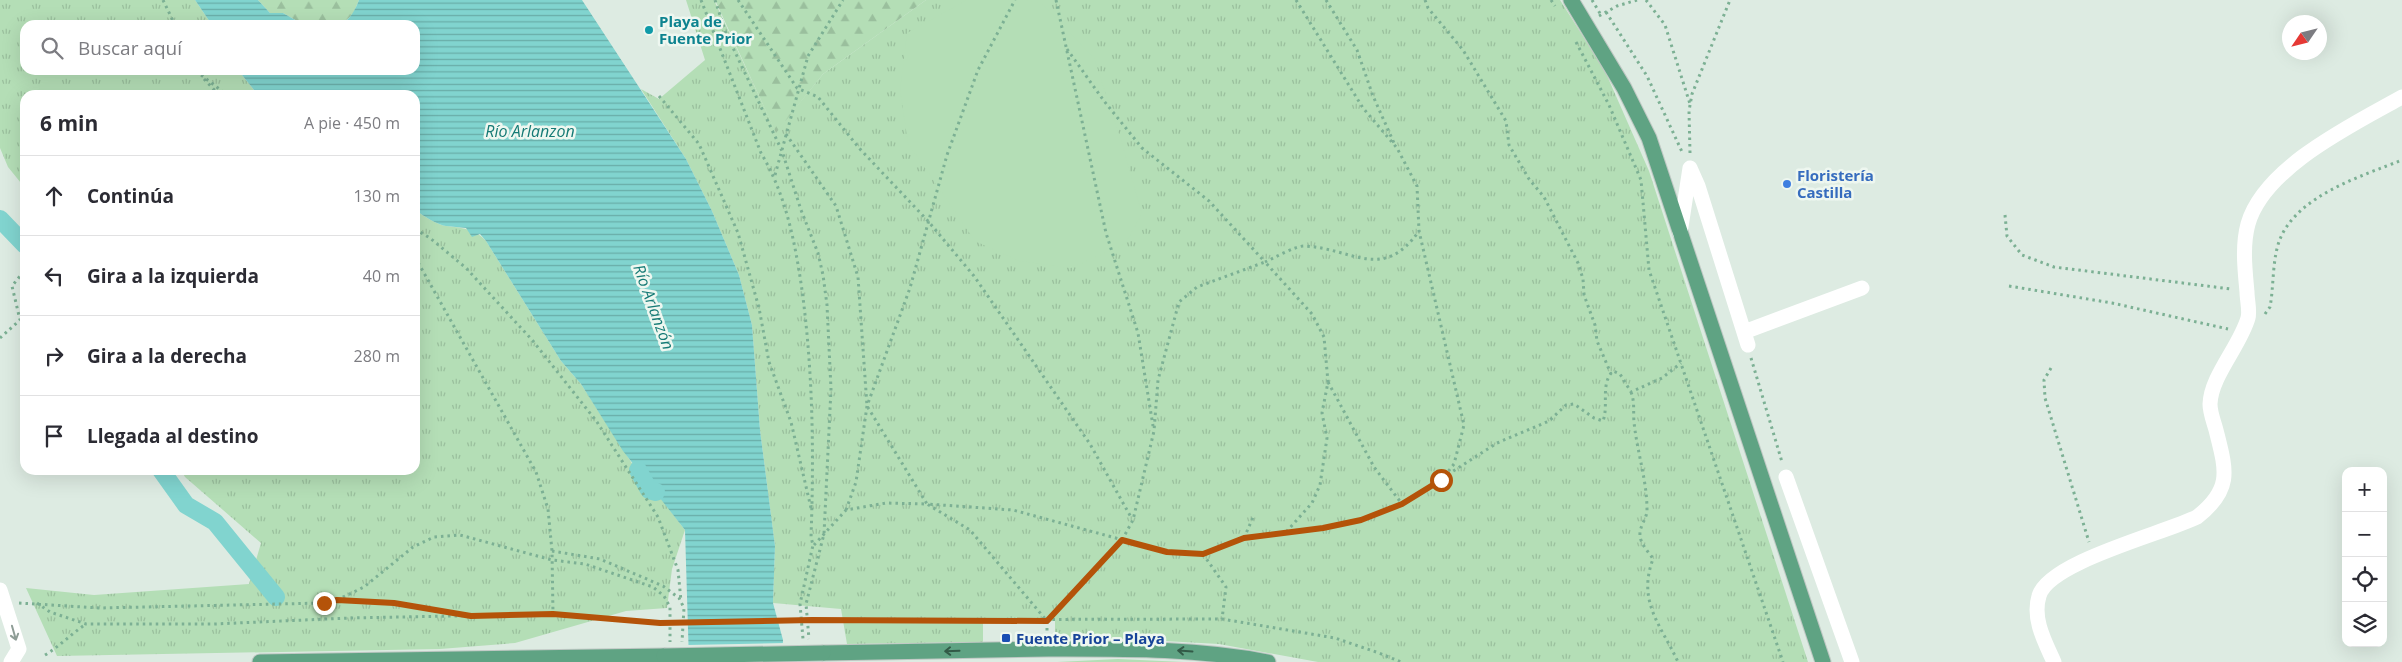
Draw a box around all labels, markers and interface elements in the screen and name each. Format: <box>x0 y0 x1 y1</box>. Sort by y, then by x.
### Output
place label: Playa de Fuente Prior <box>659 11 752 48</box>
north arrow <box>2282 15 2327 60</box>
search box <box>20 20 420 75</box>
marker: Playa de Fuente Prior <box>643 24 655 36</box>
icon: search <box>38 34 66 62</box>
text: Buscar aquí <box>78 35 182 61</box>
text: 6 min <box>40 109 98 137</box>
text: A pie · 450 m <box>304 112 400 134</box>
water label: Río Arlanzon <box>485 120 575 142</box>
place label: Floristería Castilla <box>1797 165 1874 202</box>
marker: Floristería Castilla <box>1781 178 1793 190</box>
icon: ahead <box>40 182 68 210</box>
text: Continúa <box>87 183 174 209</box>
text: 130 m <box>354 185 400 207</box>
water label: Río Arlanzón <box>628 261 680 353</box>
icon: left <box>40 262 68 290</box>
text: Gira a la izquierda <box>87 263 259 289</box>
text: 40 m <box>363 265 400 287</box>
icon: right <box>40 342 68 370</box>
text: Gira a la derecha <box>87 343 247 369</box>
text: 280 m <box>354 345 400 367</box>
icon: arrive <box>40 422 68 450</box>
text: Llegada al destino <box>87 423 259 449</box>
map controls <box>2342 467 2387 647</box>
button: + <box>2342 467 2387 512</box>
route start <box>1430 469 1453 492</box>
button: − <box>2342 512 2387 557</box>
button: locate <box>2342 557 2387 602</box>
route end <box>313 592 336 615</box>
button: layers <box>2342 602 2387 647</box>
one-way arrow <box>10 625 20 641</box>
place label: Fuente Prior – Playa <box>1016 628 1165 648</box>
marker: Fuente Prior – Playa <box>1000 632 1012 644</box>
one-way arrow <box>944 646 960 656</box>
one-way arrow <box>1177 646 1193 656</box>

